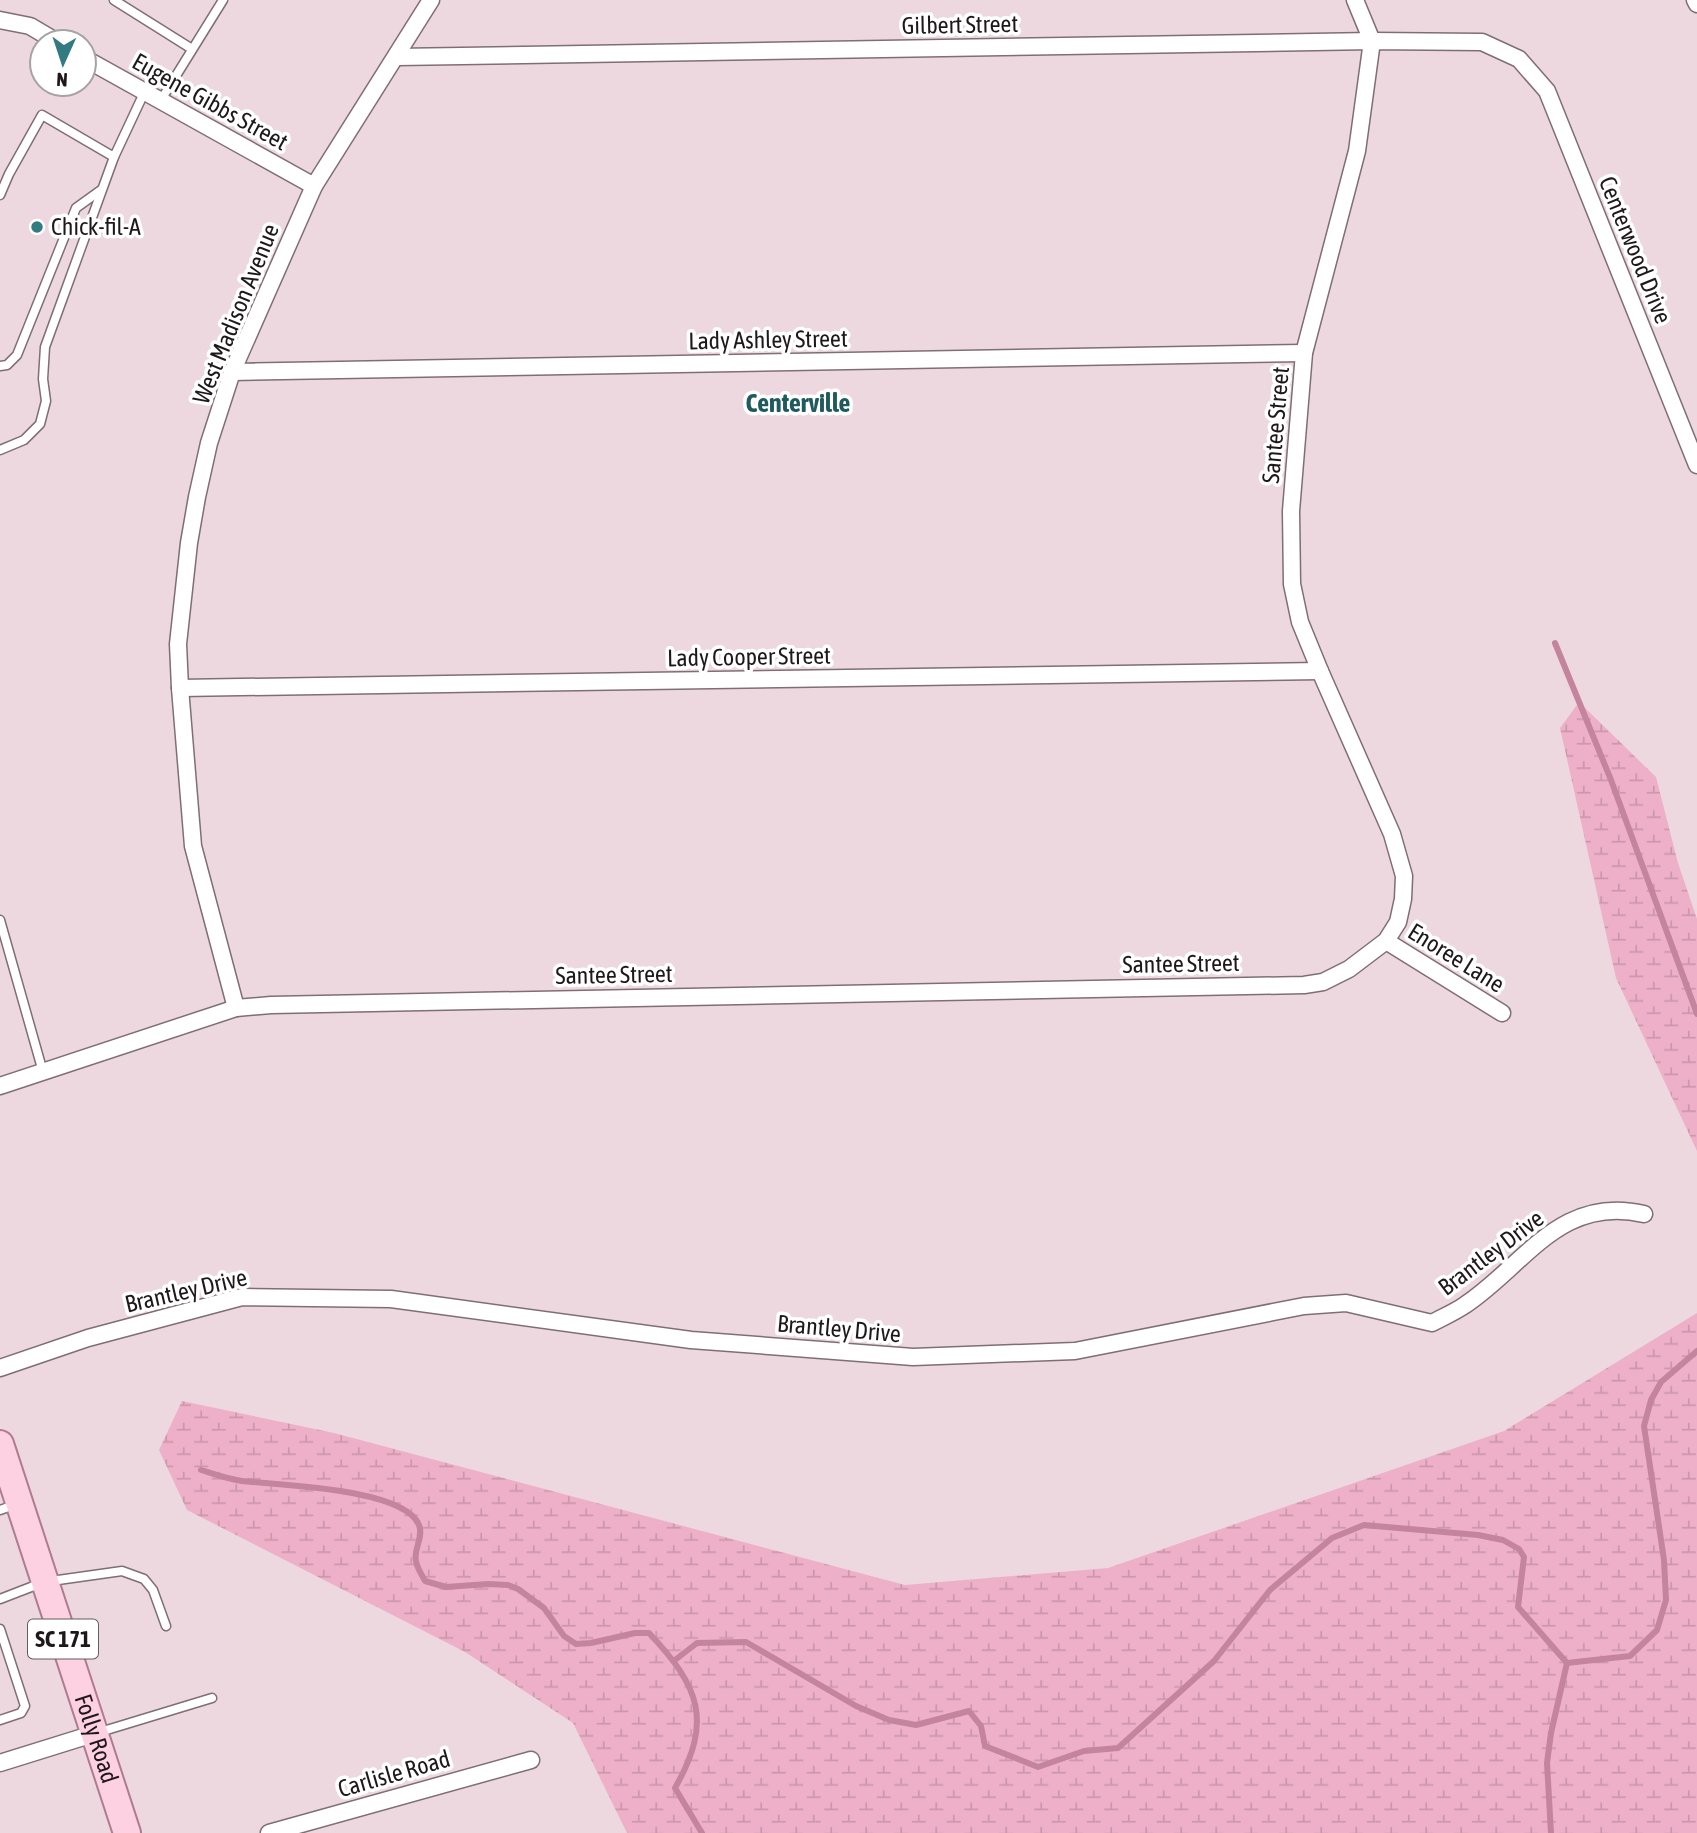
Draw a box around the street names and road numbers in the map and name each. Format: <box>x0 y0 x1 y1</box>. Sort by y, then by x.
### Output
street label: Gilbert Street <box>901 10 1019 39</box>
street label: Eugene Gibbs Street <box>128 48 293 156</box>
street label: Centerwood Drive <box>1594 172 1677 327</box>
street label: West Madison Avenue <box>187 220 284 408</box>
street label: Lady Ashley Street <box>688 325 848 354</box>
street label: Santee Street <box>1257 365 1294 484</box>
street label: Lady Cooper Street <box>667 642 831 671</box>
street label: Enoree Lane <box>1403 917 1509 998</box>
street label: Santee Street <box>1122 949 1240 978</box>
street label: Santee Street <box>555 960 673 989</box>
street label: Brantley Drive <box>1433 1204 1548 1301</box>
street label: Brantley Drive <box>122 1263 249 1318</box>
street label: Brantley Drive <box>776 1310 902 1347</box>
road number: SC 171 <box>28 1620 98 1658</box>
street label: Folly Road <box>70 1691 124 1786</box>
street label: Carlisle Road <box>335 1745 453 1802</box>

